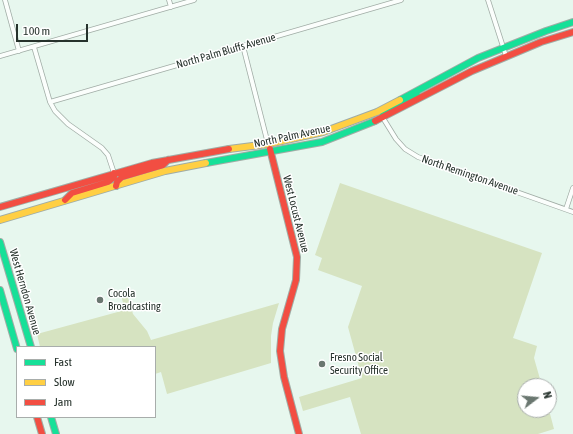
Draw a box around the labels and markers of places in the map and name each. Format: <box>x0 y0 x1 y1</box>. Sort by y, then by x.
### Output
place label: Cocola Broadcasting <box>108 287 161 313</box>
marker: Cocola Broadcasting <box>95 295 105 305</box>
place label: Fresno Social Security Office <box>330 351 388 377</box>
marker: Fresno Social Security Office <box>317 359 327 369</box>

